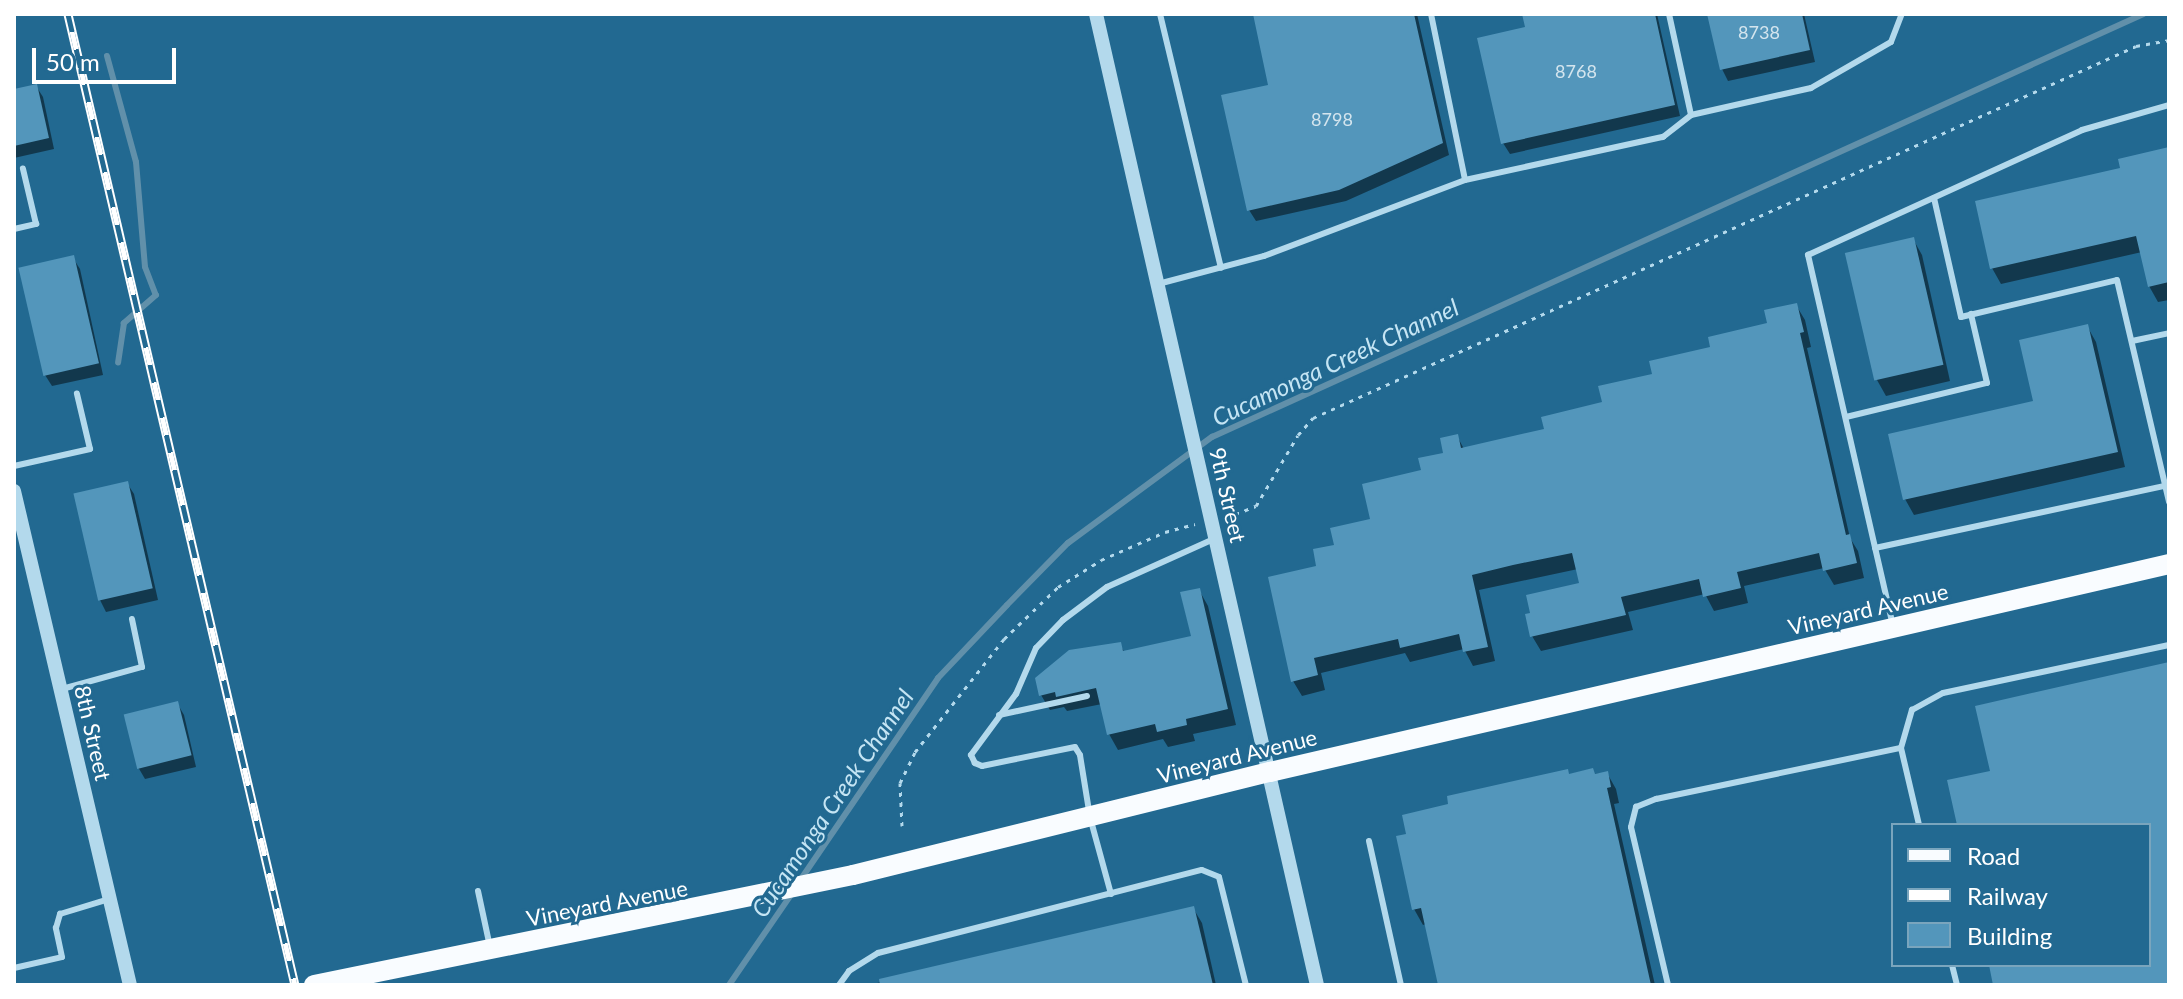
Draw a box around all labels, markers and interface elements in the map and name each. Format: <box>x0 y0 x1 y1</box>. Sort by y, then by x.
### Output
house number: 8738 <box>1738 21 1780 43</box>
scale bar <box>36 32 180 82</box>
text: 50 m <box>46 47 100 76</box>
house number: 8768 <box>1555 60 1597 82</box>
house number: 8798 <box>1311 108 1353 130</box>
water label: Cucamonga Creek Channel <box>1207 292 1463 432</box>
street label: 9th Street <box>1204 445 1252 545</box>
street label: Vineyard Avenue <box>1785 578 1951 640</box>
street label: 8th Street <box>69 683 117 783</box>
water label: Cucamonga Creek Channel <box>745 684 919 922</box>
street label: Vineyard Avenue <box>1154 723 1320 789</box>
legend <box>1891 823 2151 967</box>
text: Road <box>1967 841 2020 870</box>
street label: Vineyard Avenue <box>524 874 690 932</box>
text: Railway <box>1967 881 2048 910</box>
text: Building <box>1967 921 2052 950</box>

